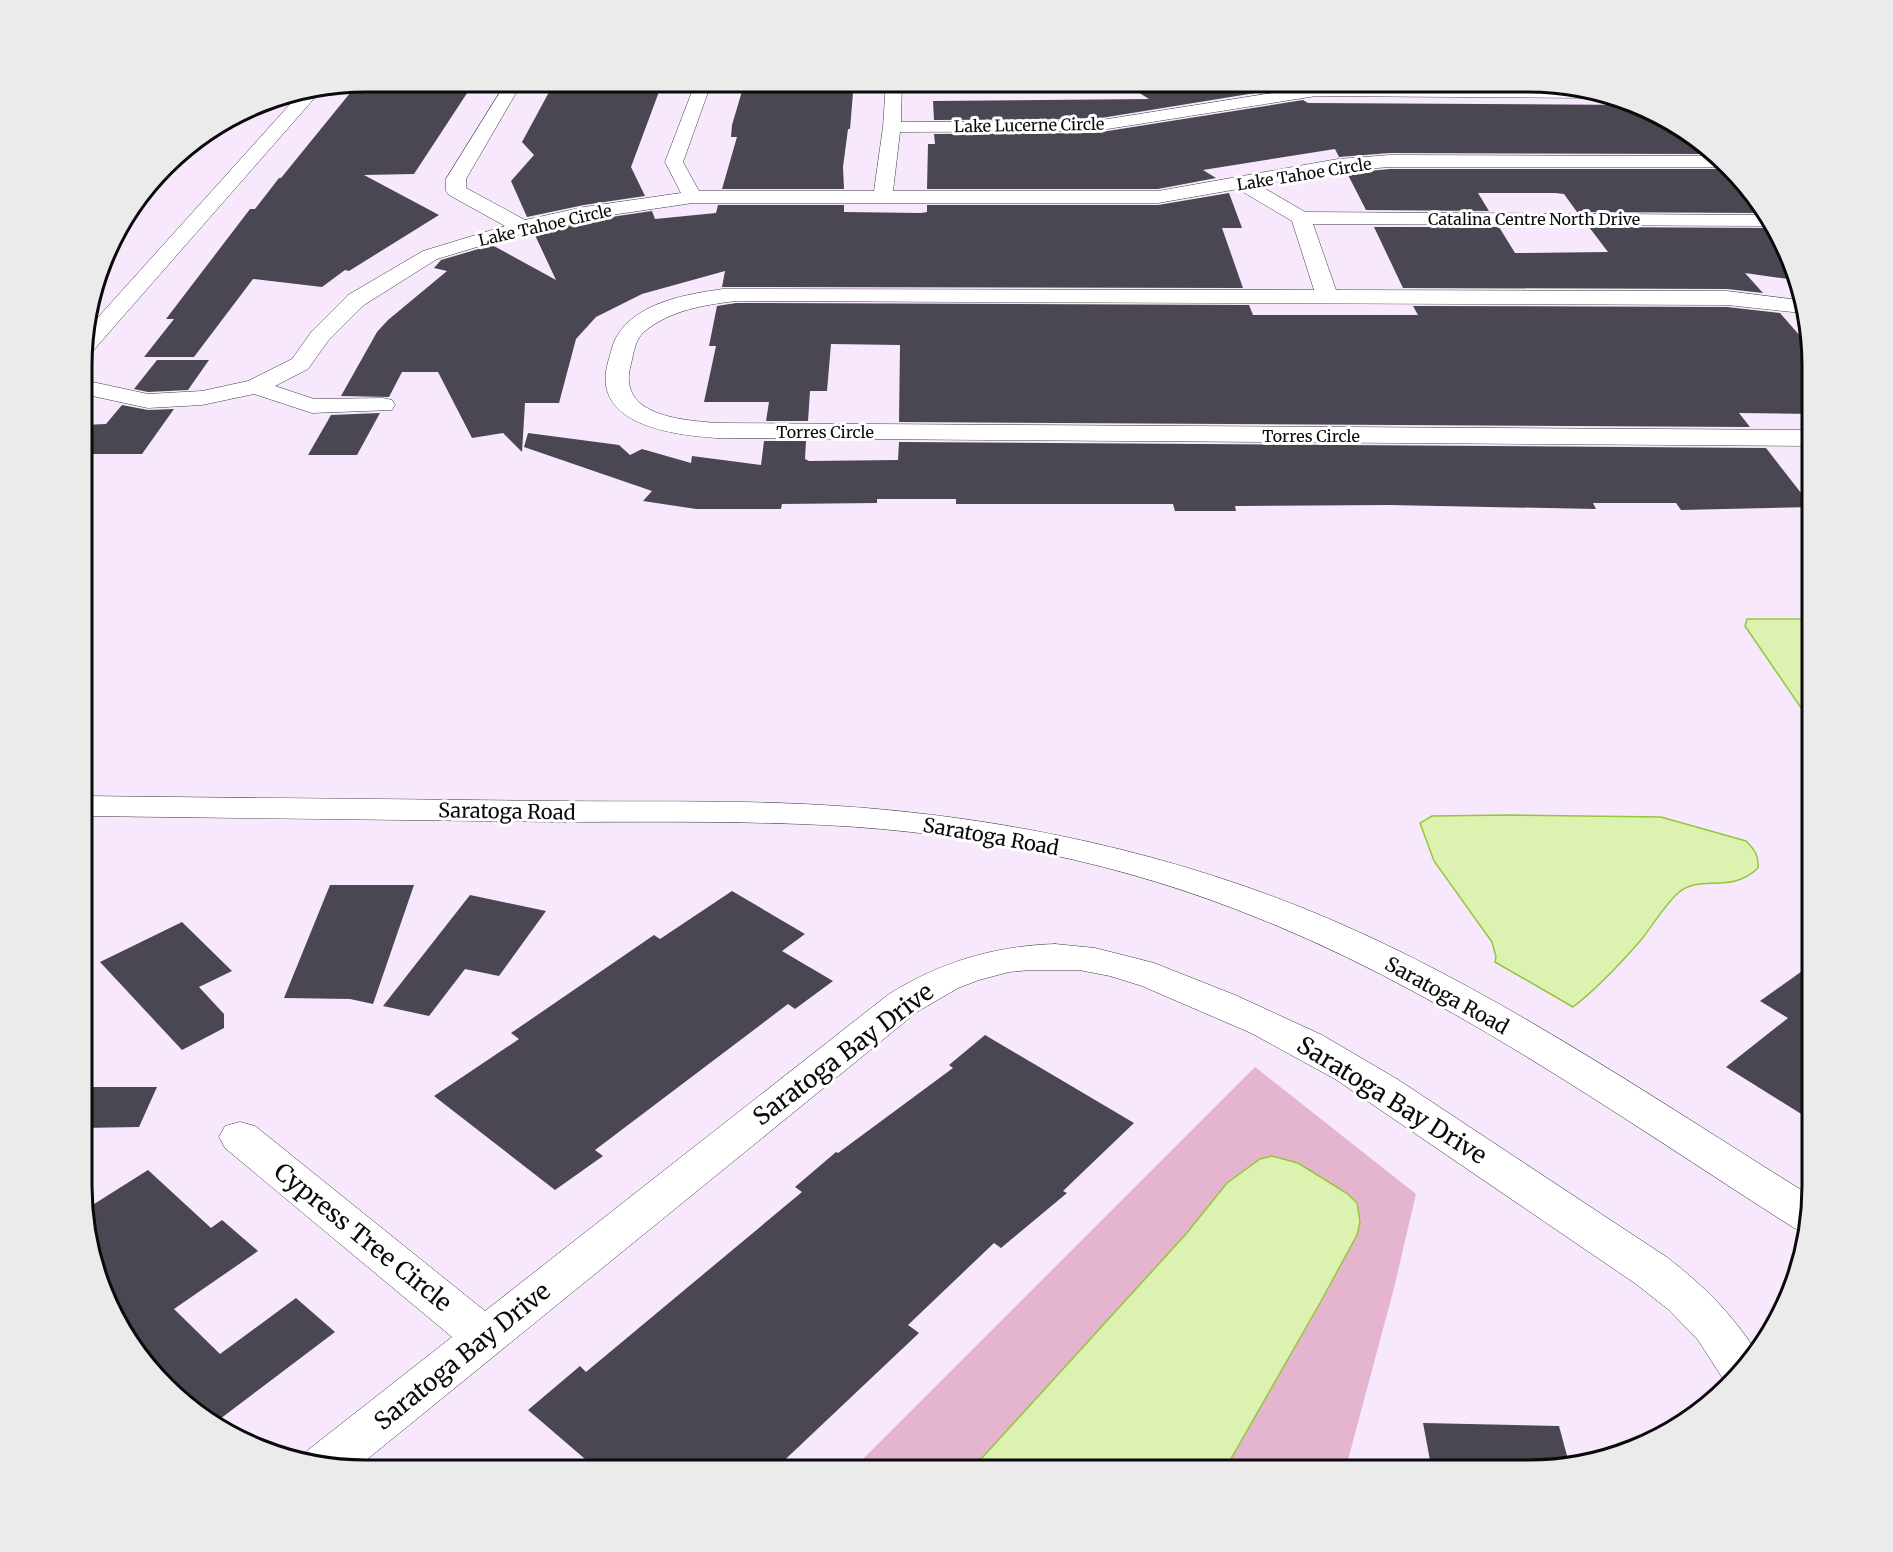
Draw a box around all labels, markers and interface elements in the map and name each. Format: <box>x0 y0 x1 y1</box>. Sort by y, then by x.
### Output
street label: Lake Lucerne Circle <box>954 114 1104 136</box>
street label: Lake Tahoe Circle <box>1235 153 1373 195</box>
street label: Lake Tahoe Circle <box>476 200 614 250</box>
street label: Catalina Centre North Drive <box>1428 209 1640 229</box>
street label: Torres Circle <box>776 422 874 442</box>
street label: Torres Circle <box>1262 426 1360 446</box>
street label: Saratoga Road <box>438 797 576 825</box>
street label: Saratoga Road <box>921 812 1061 860</box>
street label: Saratoga Road <box>1381 951 1513 1039</box>
street label: Saratoga Bay Drive <box>747 976 939 1132</box>
street label: Saratoga Bay Drive <box>1291 1029 1493 1171</box>
street label: Cypress Tree Circle <box>268 1156 458 1318</box>
street label: Saratoga Bay Drive <box>368 1275 556 1437</box>

